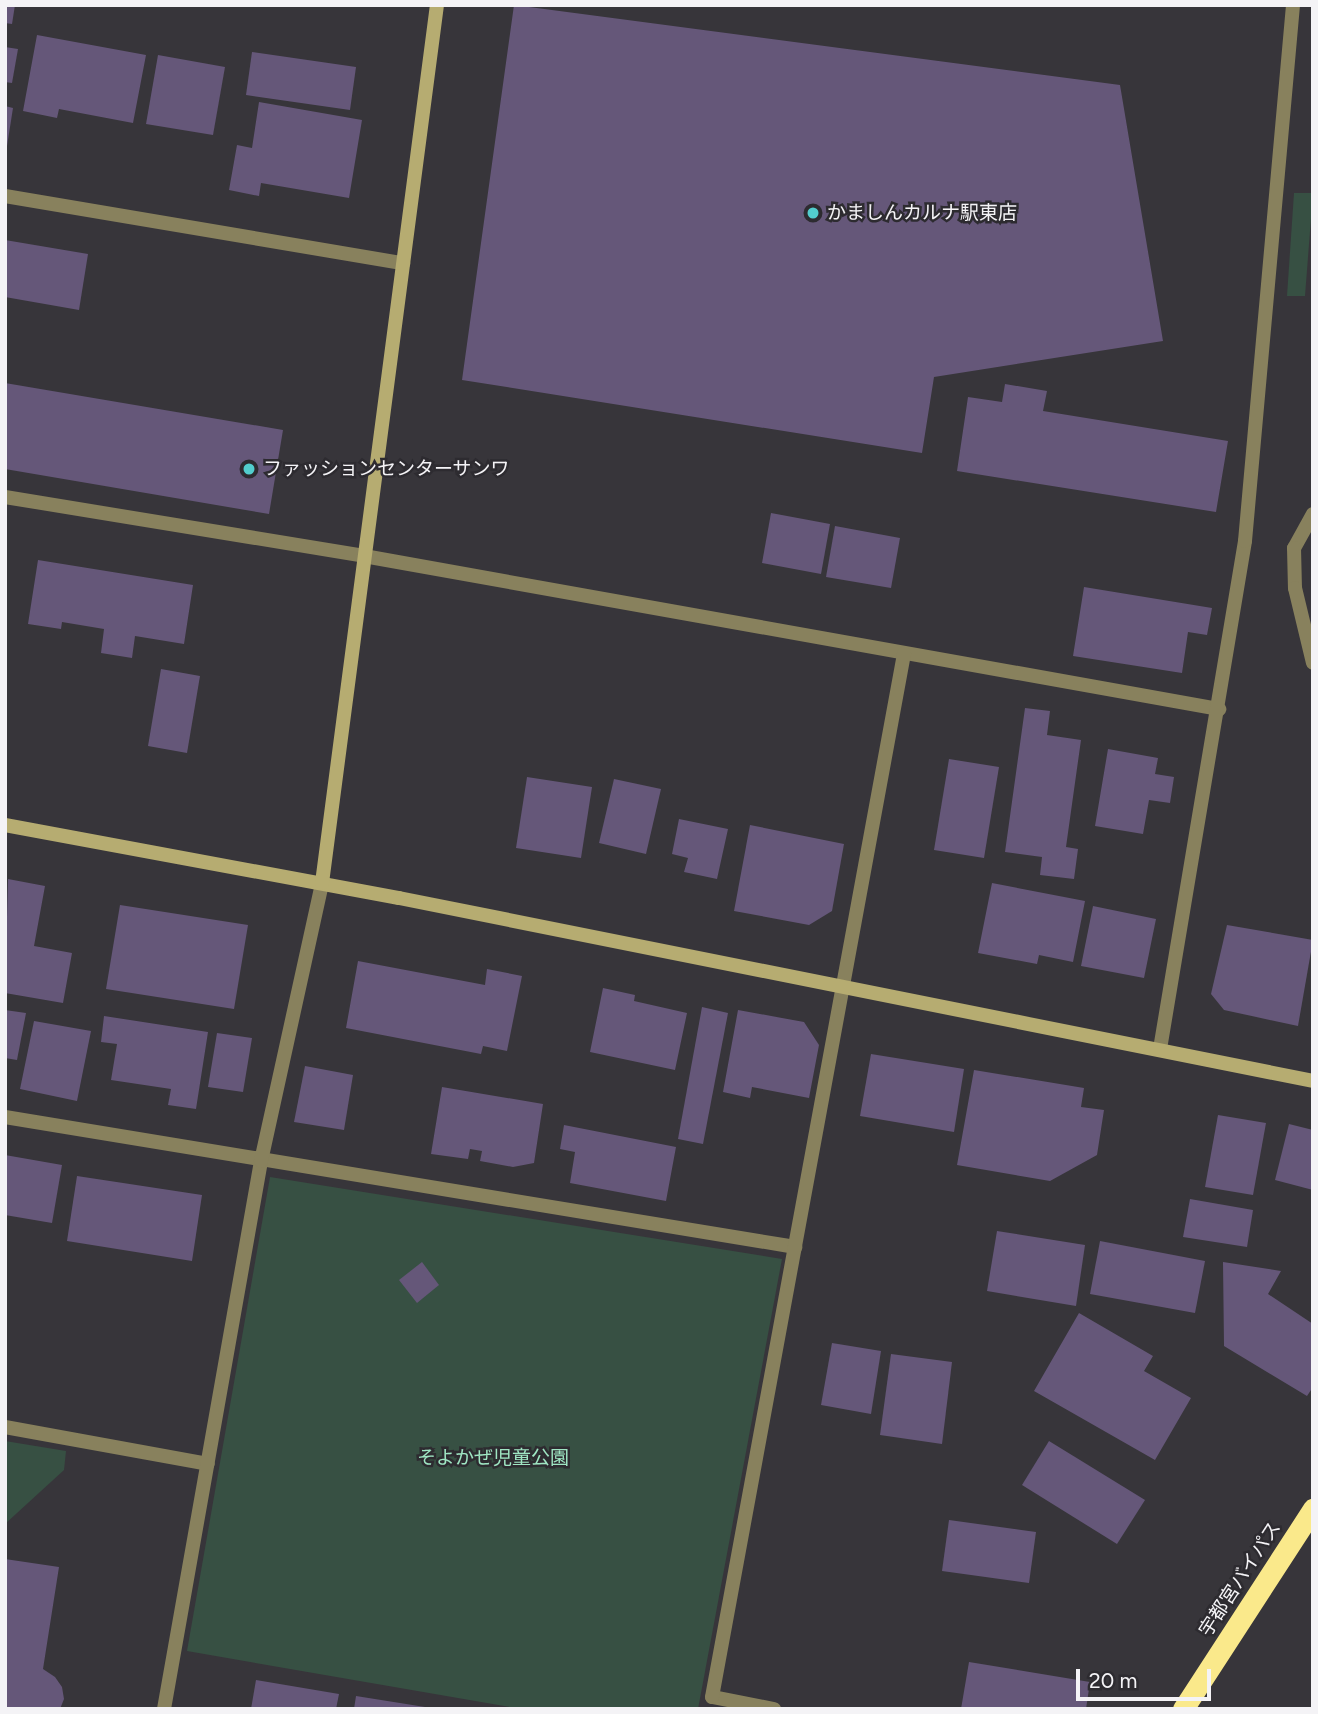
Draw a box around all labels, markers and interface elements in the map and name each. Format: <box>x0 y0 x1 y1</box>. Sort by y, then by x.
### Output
place label: かましんカルナ駅東店 <box>827 202 1017 224</box>
marker: かましんカルナ駅東店 <box>805 205 821 221</box>
place label: ファッションセンターサンワ <box>263 458 510 480</box>
marker: ファッションセンターサンワ <box>241 461 257 477</box>
park label: そよかぜ児童公園 <box>417 1447 569 1469</box>
street label: 宇都宮バイパス <box>1194 1517 1286 1641</box>
scale bar <box>1080 1654 1215 1698</box>
text: 20 m <box>1089 1668 1137 1693</box>

